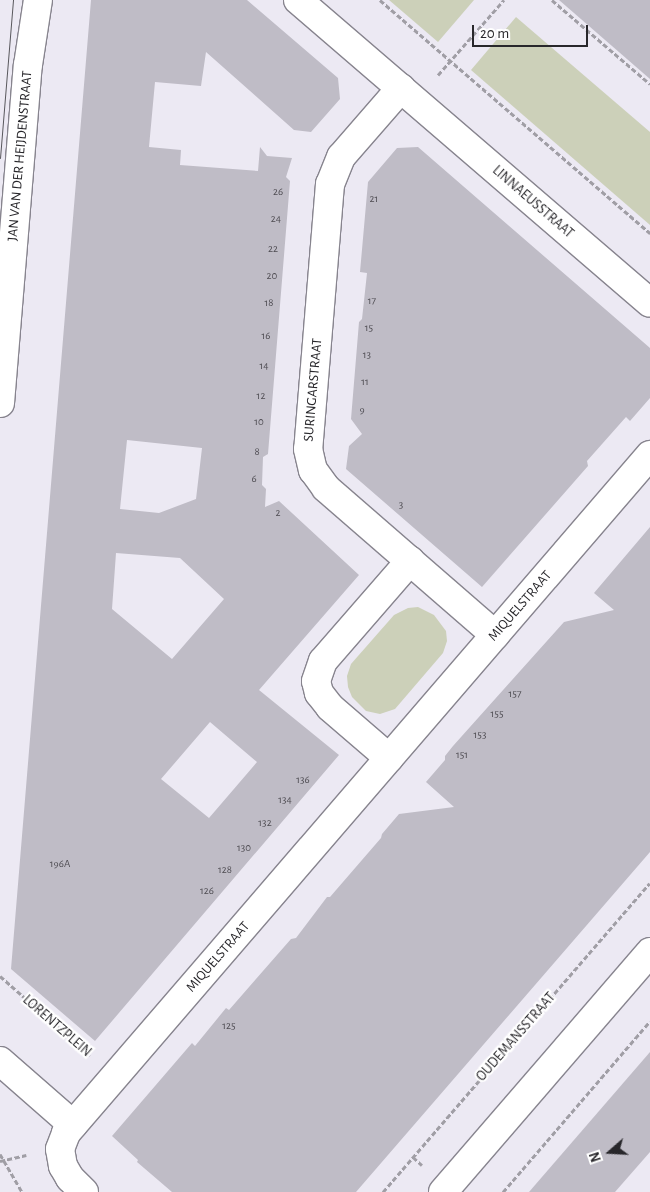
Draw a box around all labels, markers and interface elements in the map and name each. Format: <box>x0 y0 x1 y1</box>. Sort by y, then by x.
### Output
scale bar <box>475 15 591 47</box>
text: 20 m <box>480 26 509 41</box>
street label: JAN VAN DER HEIJDENSTRAAT <box>4 70 36 242</box>
street label: LINNAEUSSTRAAT <box>489 162 577 242</box>
house number: 26 <box>273 185 283 199</box>
house number: 21 <box>370 192 378 206</box>
house number: 24 <box>271 212 281 226</box>
house number: 22 <box>268 242 278 256</box>
house number: 20 <box>267 269 277 283</box>
house number: 17 <box>368 294 376 308</box>
house number: 18 <box>265 296 273 310</box>
house number: 15 <box>365 321 373 335</box>
house number: 16 <box>262 329 270 343</box>
street label: SURINGARSTRAAT <box>300 338 326 442</box>
house number: 13 <box>363 348 371 362</box>
house number: 14 <box>259 359 269 373</box>
house number: 11 <box>361 375 369 389</box>
house number: 12 <box>257 389 265 403</box>
house number: 9 <box>359 403 365 417</box>
house number: 10 <box>254 415 264 429</box>
house number: 8 <box>254 445 260 459</box>
house number: 6 <box>251 472 257 486</box>
house number: 3 <box>399 498 403 512</box>
house number: 2 <box>275 506 281 520</box>
street label: MIQUELSTRAAT <box>485 567 555 645</box>
house number: 157 <box>509 687 521 701</box>
house number: 155 <box>491 707 503 721</box>
house number: 153 <box>474 728 486 742</box>
house number: 151 <box>456 748 468 762</box>
house number: 136 <box>296 773 310 787</box>
house number: 134 <box>278 793 292 807</box>
house number: 132 <box>258 816 272 830</box>
house number: 130 <box>237 841 251 855</box>
house number: 196A <box>50 857 70 871</box>
house number: 128 <box>218 863 232 877</box>
house number: 126 <box>200 884 214 898</box>
street label: MIQUELSTRAAT <box>183 918 253 996</box>
street label: OUDEMANSSTRAAT <box>473 989 559 1085</box>
street label: LORENTZPLEIN <box>19 992 95 1060</box>
house number: 125 <box>222 1019 236 1033</box>
north arrow <box>585 1127 635 1177</box>
text: N <box>588 1150 604 1164</box>

